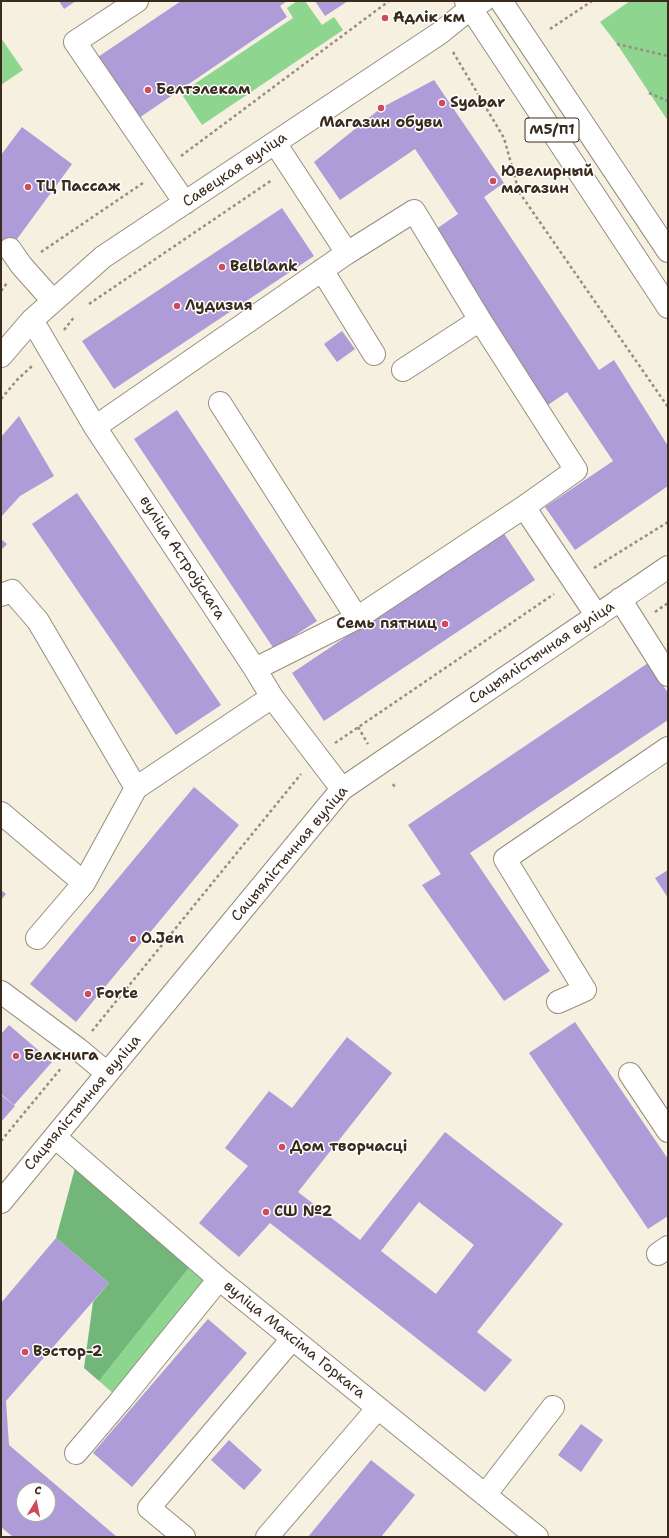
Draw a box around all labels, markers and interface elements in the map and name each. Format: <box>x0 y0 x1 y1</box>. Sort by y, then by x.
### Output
place label: Адлік км <box>393 9 465 27</box>
marker: Адлік км <box>380 13 390 23</box>
place label: Белтэлекам <box>156 81 251 99</box>
marker: Белтэлекам <box>143 85 153 95</box>
place label: Syabar <box>450 94 505 112</box>
marker: Syabar <box>437 98 447 108</box>
marker: Магазин обуви <box>376 103 386 113</box>
place label: Магазин обуви <box>319 114 443 132</box>
road number: М5/П1 <box>525 118 579 142</box>
street label: Савецкая вуліца <box>179 128 291 212</box>
place label: Ювелирный магазин <box>501 163 594 198</box>
marker: Ювелирный магазин <box>488 176 498 186</box>
place label: ТЦ Пассаж <box>36 178 121 196</box>
marker: ТЦ Пассаж <box>23 182 33 192</box>
place label: Belblank <box>230 258 298 276</box>
marker: Belblank <box>217 262 227 272</box>
place label: Лудизия <box>185 297 253 315</box>
marker: Лудизия <box>172 301 182 311</box>
street label: вуліца Астроўскага <box>135 493 229 623</box>
street label: Сацыялістычная вуліца <box>466 598 618 708</box>
place label: Семь пятниц <box>336 615 437 633</box>
marker: Семь пятниц <box>440 619 450 629</box>
street label: Сацыялістычная вуліца <box>228 782 352 926</box>
place label: O.Jen <box>141 930 184 948</box>
marker: O.Jen <box>128 934 138 944</box>
place label: Forte <box>96 985 138 1003</box>
marker: Forte <box>83 989 93 999</box>
street label: Сацыялістычная вуліца <box>21 1031 145 1175</box>
place label: Белкнига <box>24 1047 98 1065</box>
marker: Белкнига <box>11 1051 21 1061</box>
place label: Дом творчасці <box>290 1138 407 1156</box>
marker: Дом творчасці <box>277 1142 287 1152</box>
place label: СШ №2 <box>274 1203 332 1221</box>
marker: СШ №2 <box>261 1207 271 1217</box>
street label: вуліца Максіма Горкага <box>219 1277 369 1403</box>
place label: Вэстор-2 <box>33 1343 103 1361</box>
marker: Вэстор-2 <box>20 1347 30 1357</box>
north arrow <box>16 1482 56 1522</box>
text: С <box>33 1483 43 1499</box>

